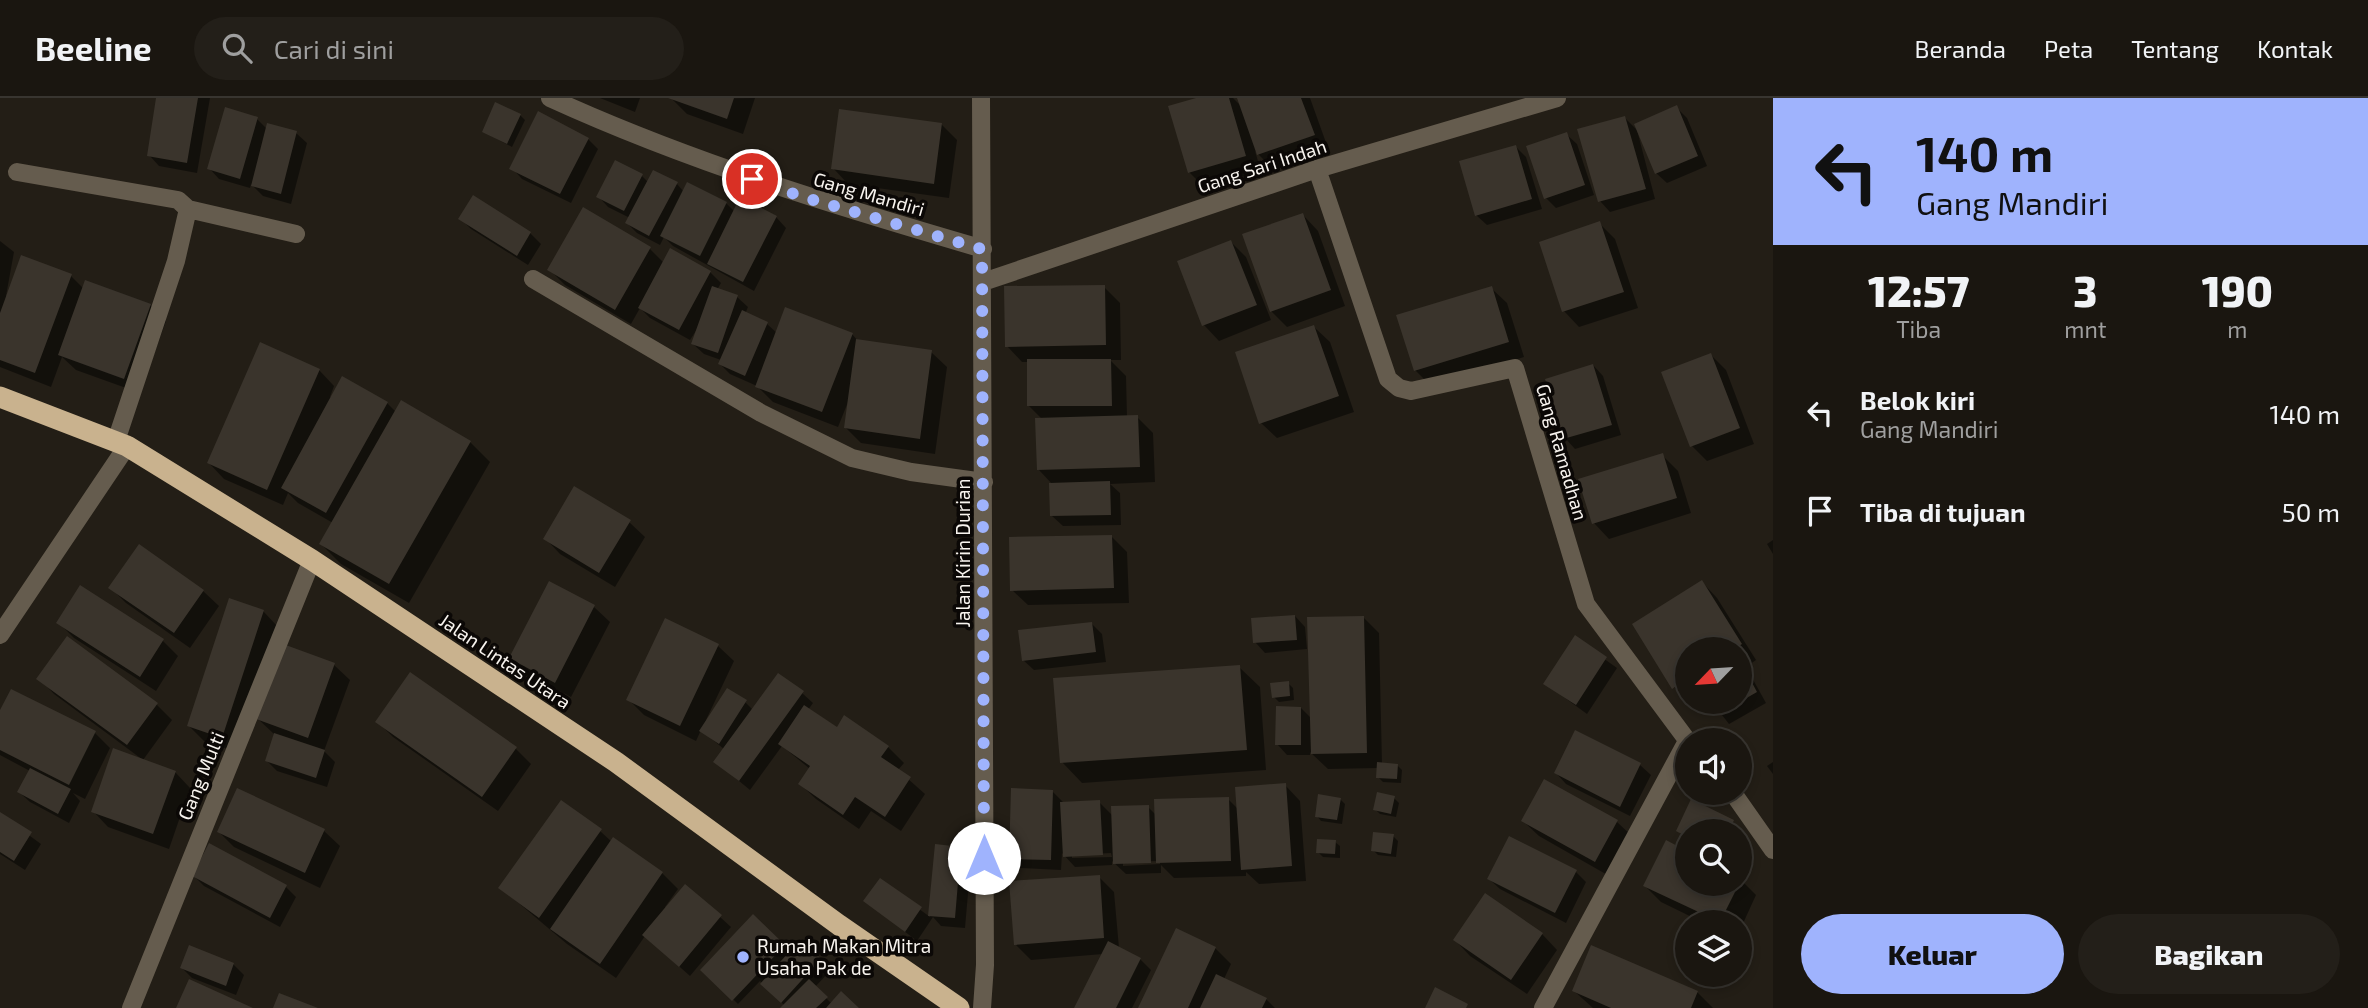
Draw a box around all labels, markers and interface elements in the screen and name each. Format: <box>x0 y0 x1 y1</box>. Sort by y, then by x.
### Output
search box <box>194 17 684 80</box>
text: Beeline <box>35 28 152 68</box>
icon: search <box>218 29 256 67</box>
text: Cari di sini <box>274 33 394 64</box>
text: Beranda <box>1915 34 2006 63</box>
text: Peta <box>2044 34 2093 63</box>
text: Tentang <box>2131 34 2219 63</box>
text: Kontak <box>2257 34 2333 63</box>
text: 140 m <box>1916 123 2053 182</box>
icon: left <box>1801 126 1892 217</box>
street label: Gang Sari Indah <box>1194 134 1329 197</box>
pin <box>722 149 782 209</box>
icon: arrive <box>733 160 771 198</box>
street label: Gang Mandiri <box>811 167 927 220</box>
text: Gang Mandiri <box>1916 183 2109 221</box>
text: 12:57 <box>1868 265 1969 315</box>
text: 3 <box>2073 265 2097 315</box>
text: 190 <box>2202 265 2273 315</box>
text: Tiba <box>1896 315 1941 343</box>
text: mnt <box>2064 315 2107 343</box>
text: m <box>2227 315 2247 343</box>
street label: Gang Ramadhan <box>1532 381 1593 523</box>
text: Belok kiri <box>1860 384 1975 415</box>
icon: left <box>1801 394 1839 432</box>
text: 140 m <box>2269 398 2340 429</box>
text: Gang Mandiri <box>1860 415 1998 443</box>
street label: Jalan Kirin Durian <box>951 478 974 628</box>
icon: arrive <box>1801 492 1839 530</box>
text: Tiba di tujuan <box>1860 496 2026 527</box>
text: 50 m <box>2282 496 2340 527</box>
street label: Jalan Lintas Utara <box>435 608 575 713</box>
north arrow <box>1675 637 1752 714</box>
map controls <box>1675 637 1752 987</box>
street label: Gang Multi <box>172 728 229 823</box>
button: sound <box>1675 728 1752 805</box>
button: search <box>1675 819 1752 896</box>
position arrow <box>947 821 1021 895</box>
button: layers <box>1675 910 1752 987</box>
button: Keluar <box>1801 914 2064 994</box>
button: Bagikan <box>2078 914 2340 994</box>
place label: Rumah Makan Mitra Usaha Pak de <box>757 934 931 979</box>
marker: Rumah Makan Mitra Usaha Pak de <box>735 949 751 965</box>

